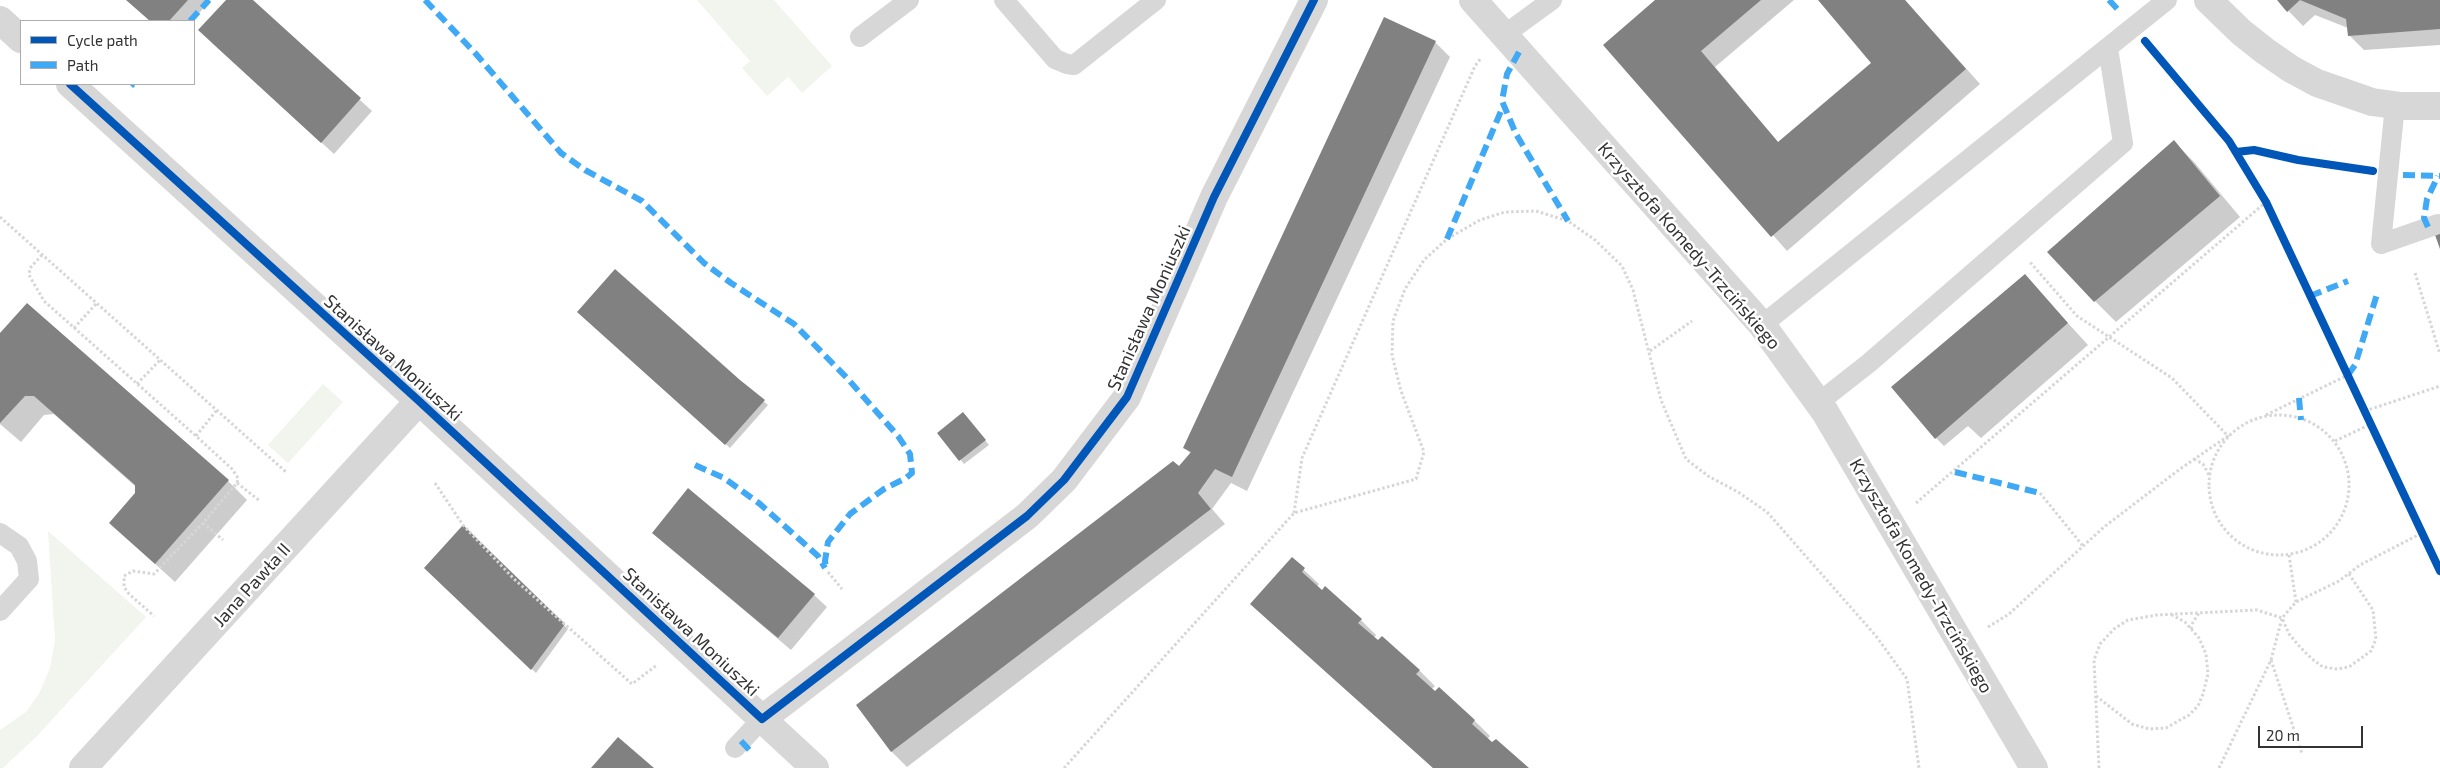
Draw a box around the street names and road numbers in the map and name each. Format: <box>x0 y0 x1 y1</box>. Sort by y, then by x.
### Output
street label: Krzysztofa Komedy-Trzcińskiego <box>1593 138 1785 354</box>
street label: Stanisława Moniuszki <box>1103 222 1195 394</box>
street label: Stanisława Moniuszki <box>319 290 467 426</box>
street label: Krzysztofa Komedy-Trzcińskiego <box>1845 455 1997 697</box>
street label: Jana Pawła II <box>209 539 295 631</box>
street label: Stanisława Moniuszki <box>618 563 764 701</box>

